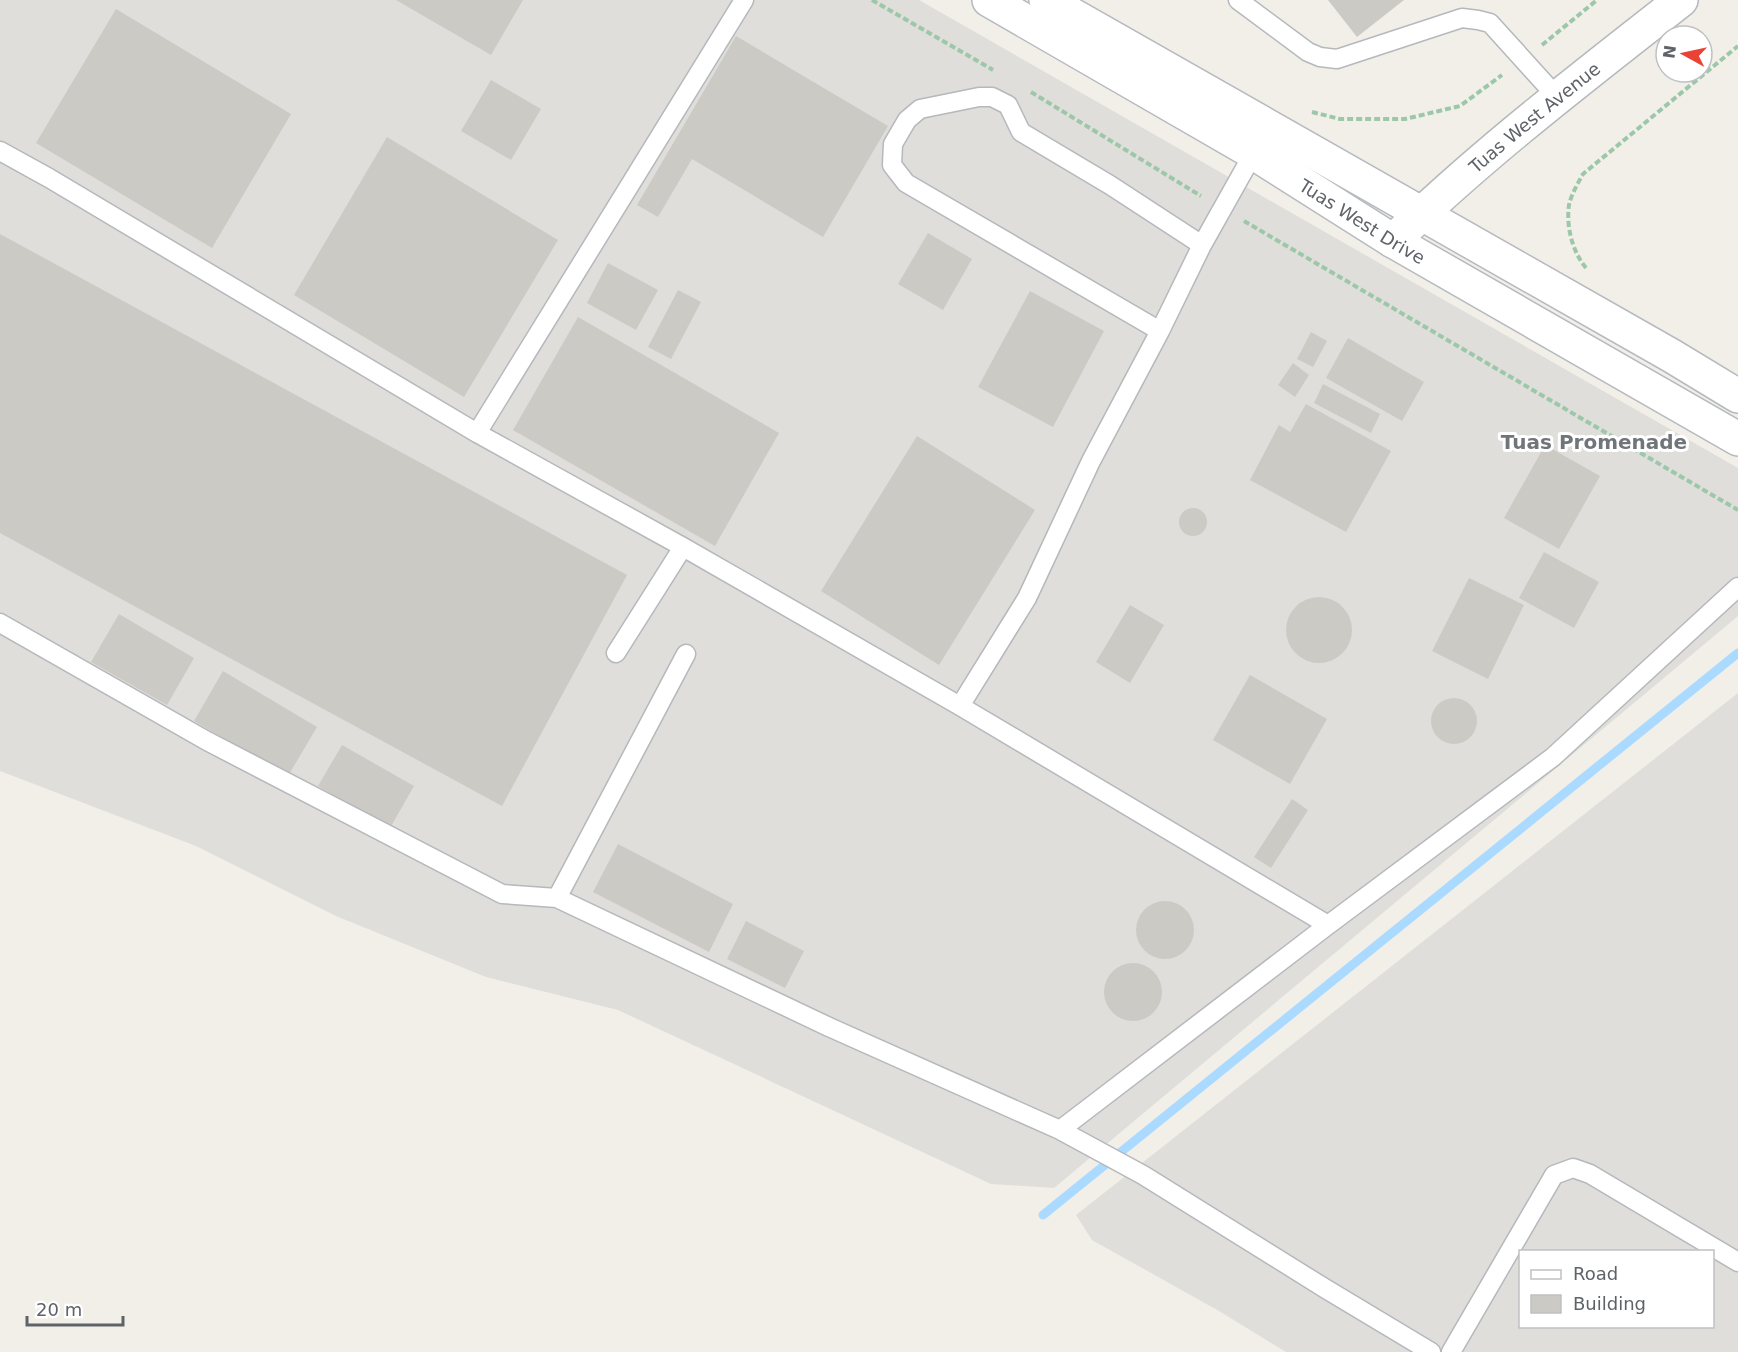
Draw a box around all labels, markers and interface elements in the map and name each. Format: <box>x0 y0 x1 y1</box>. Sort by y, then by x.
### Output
north arrow <box>1654 24 1714 84</box>
text: N <box>1659 44 1680 60</box>
street label: Tuas West Avenue <box>1464 57 1604 178</box>
street label: Tuas West Drive <box>1295 174 1429 268</box>
district label: Tuas Promenade <box>1501 430 1687 454</box>
legend <box>1519 1250 1714 1328</box>
text: Road <box>1573 1263 1618 1284</box>
scale bar <box>27 1289 123 1327</box>
text: Building <box>1573 1293 1646 1314</box>
text: 20 m <box>36 1299 82 1320</box>

